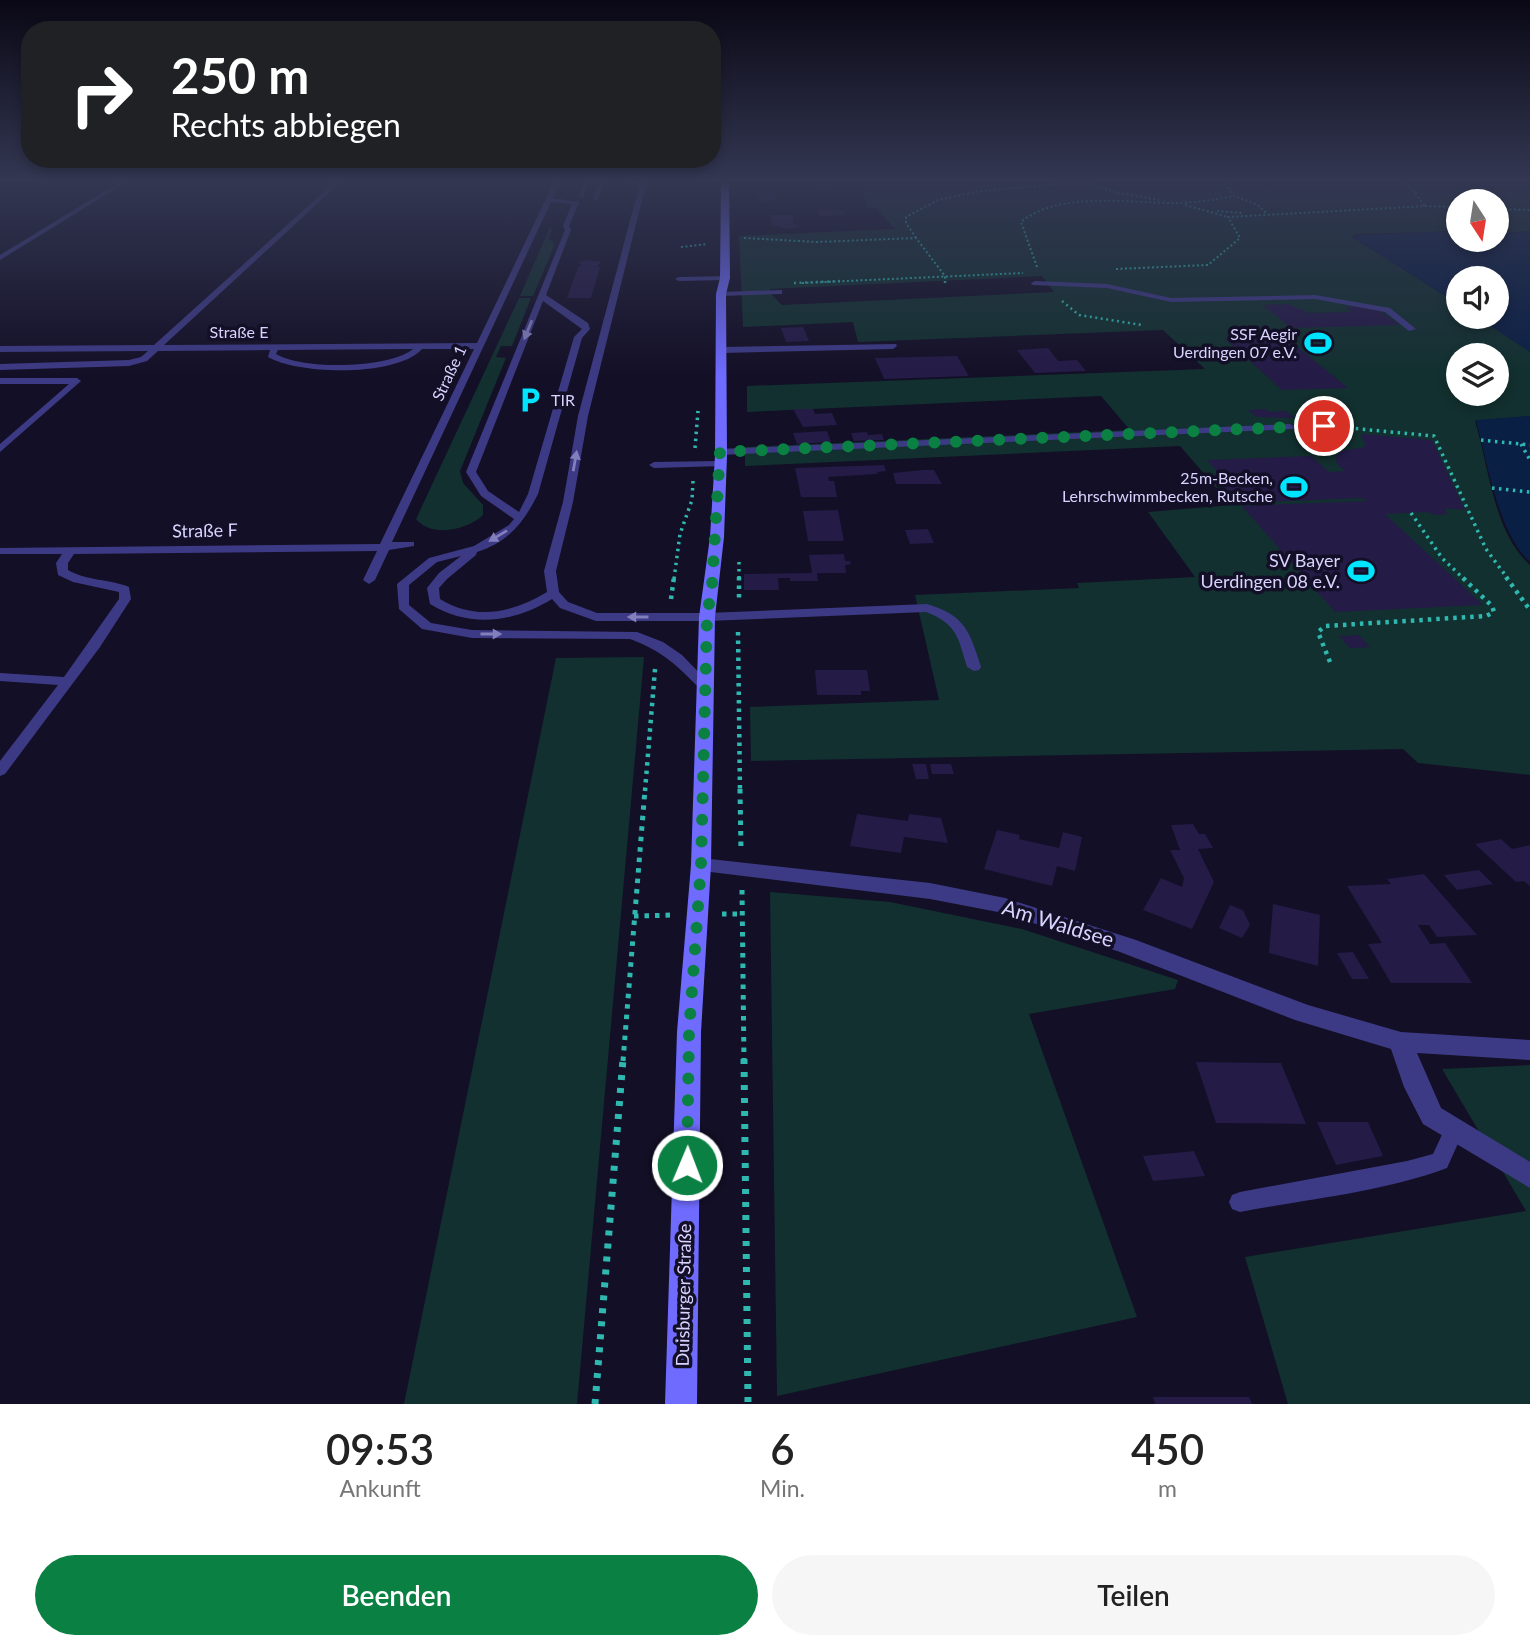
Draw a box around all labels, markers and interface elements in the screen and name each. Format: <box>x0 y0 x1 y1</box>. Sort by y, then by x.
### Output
text: 250 m <box>171 46 309 104</box>
icon: right <box>56 49 147 140</box>
text: Rechts abbiegen <box>171 105 401 144</box>
north arrow <box>1446 189 1508 252</box>
map controls <box>1446 189 1509 406</box>
button: sound <box>1446 266 1509 329</box>
one-way arrow <box>522 320 533 341</box>
street label: Straße E <box>210 322 268 341</box>
place label: SSF Aegir Uerdingen 07 e.V. <box>1173 324 1297 361</box>
sports icon: SSF Aegir Uerdingen 07 e.V. <box>1303 328 1333 358</box>
street label: Straße 1 <box>428 342 470 403</box>
button: layers <box>1446 343 1509 406</box>
parking icon: TIR <box>515 385 545 415</box>
place label: TIR <box>551 390 575 409</box>
pin <box>1294 396 1354 456</box>
icon: arrive <box>1305 407 1343 445</box>
one-way arrow <box>570 450 581 472</box>
place label: 25m-Becken, Lehrschwimmbecken, Rutsche <box>1062 468 1273 505</box>
sports icon: 25m-Becken, Lehrschwimmbecken, Rutsche <box>1279 472 1309 502</box>
street label: Straße F <box>172 518 238 542</box>
one-way arrow <box>489 530 508 542</box>
place label: SV Bayer Uerdingen 08 e.V. <box>1201 549 1340 592</box>
sports icon: SV Bayer Uerdingen 08 e.V. <box>1346 556 1376 586</box>
one-way arrow <box>627 611 649 622</box>
one-way arrow <box>481 629 503 640</box>
street label: Am Waldsee <box>1000 894 1117 951</box>
position arrow <box>650 1128 724 1202</box>
street label: Duisburger Straße <box>671 1223 695 1367</box>
text: 09:53 <box>326 1424 434 1474</box>
text: 6 <box>770 1424 795 1474</box>
text: 450 <box>1131 1424 1204 1474</box>
text: Ankunft <box>339 1474 421 1502</box>
text: Min. <box>760 1474 805 1502</box>
text: m <box>1158 1474 1177 1502</box>
button: Beenden <box>35 1555 758 1635</box>
button: Teilen <box>772 1555 1495 1635</box>

